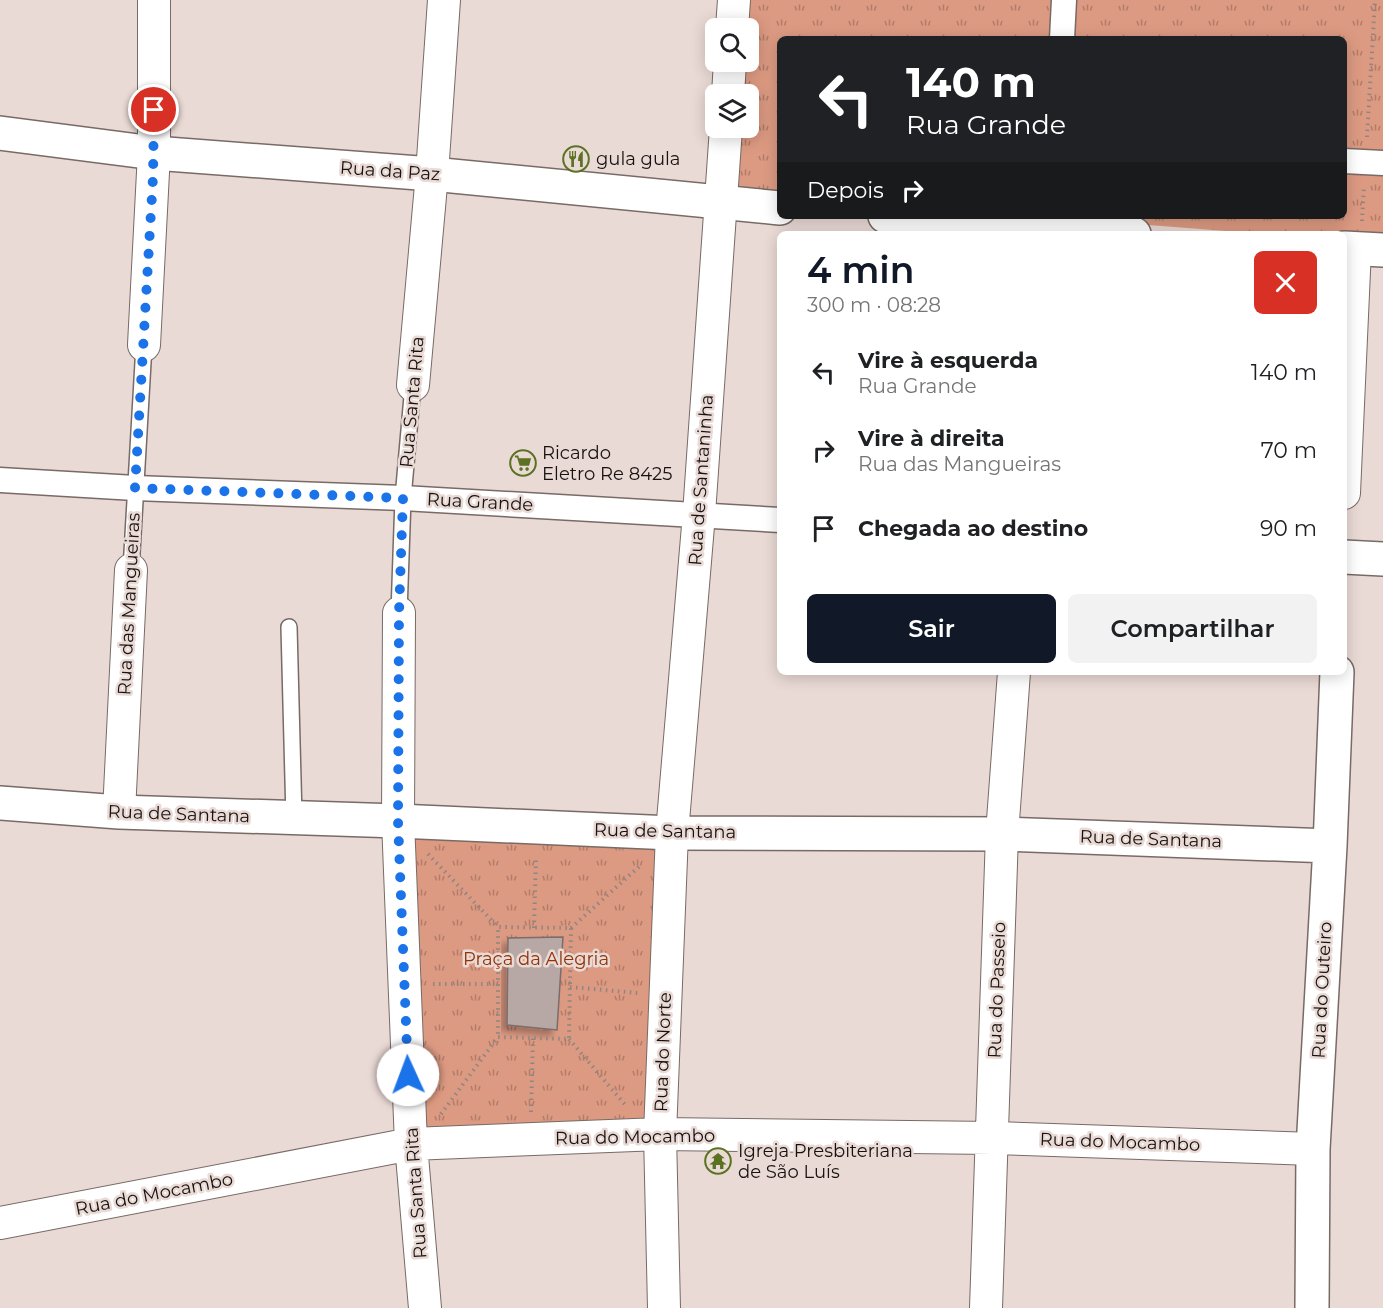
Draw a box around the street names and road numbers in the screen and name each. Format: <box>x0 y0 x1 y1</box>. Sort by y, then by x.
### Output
street label: Rua da Paz <box>339 157 441 185</box>
street label: Rua Santa Rita <box>395 335 429 469</box>
street label: Rua de Santaninha <box>684 394 718 566</box>
street label: Rua Grande <box>426 488 534 516</box>
street label: Rua das Mangueiras <box>113 512 145 696</box>
street label: Rua de Santana <box>107 801 251 827</box>
street label: Rua de Santana <box>594 819 736 843</box>
street label: Rua de Santana <box>1079 826 1223 852</box>
street label: Rua do Passeio <box>984 921 1010 1059</box>
street label: Rua do Outeiro <box>1307 921 1337 1059</box>
street label: Rua do Norte <box>650 992 676 1112</box>
street label: Rua do Mocambo <box>555 1125 715 1149</box>
street label: Rua Santa Rita <box>400 1126 432 1260</box>
street label: Rua do Mocambo <box>1039 1128 1201 1156</box>
street label: Rua do Mocambo <box>73 1168 235 1220</box>

